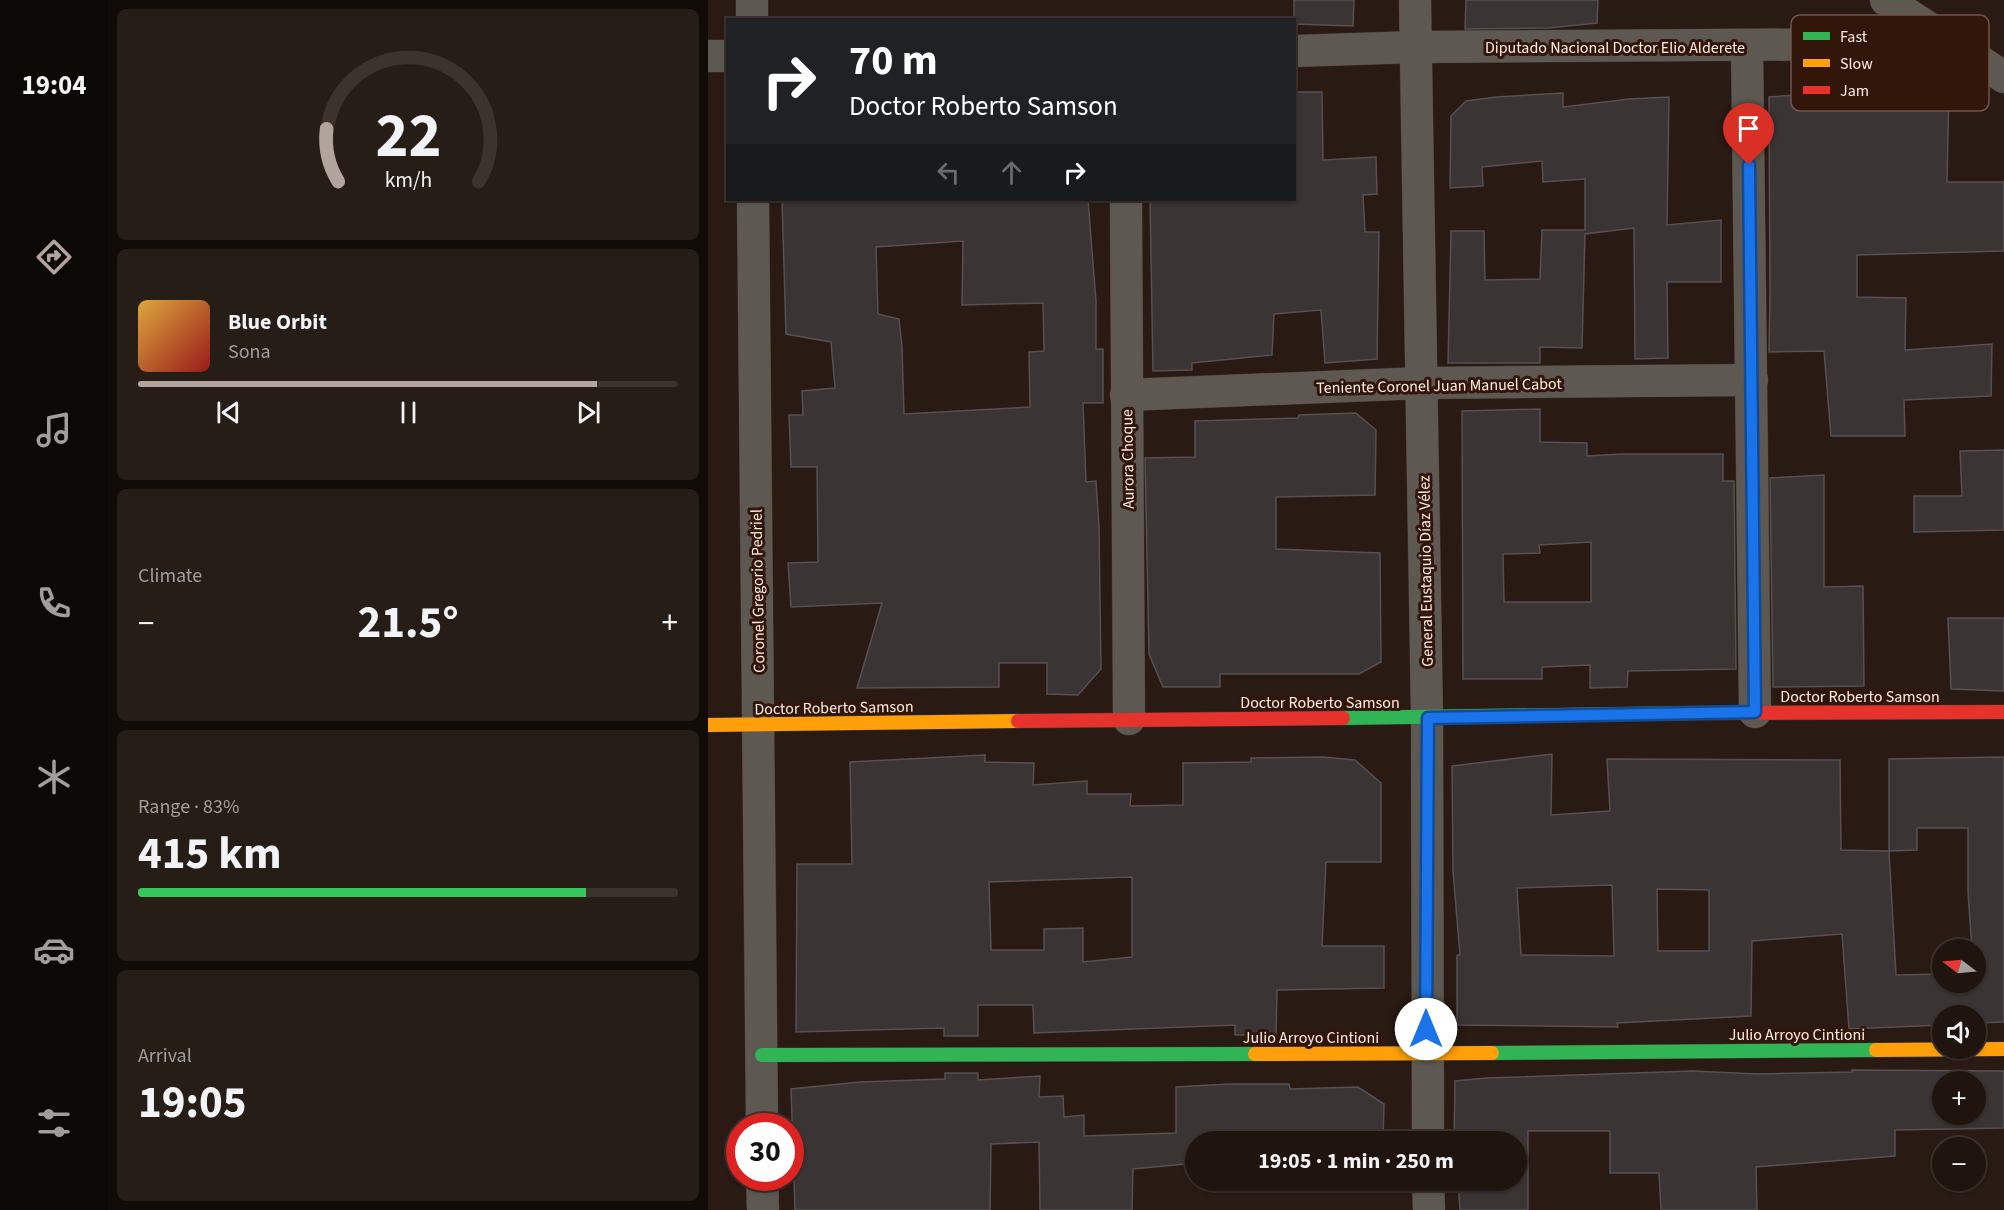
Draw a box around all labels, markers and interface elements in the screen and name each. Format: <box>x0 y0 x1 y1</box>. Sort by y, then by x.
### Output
legend <box>1791 15 1989 111</box>
text: Fast <box>1840 26 1868 48</box>
text: 70 m <box>849 31 938 91</box>
street label: Diputado Nacional Doctor Elio Alderete <box>1485 37 1745 59</box>
icon: right <box>750 42 828 120</box>
text: Slow <box>1840 53 1873 75</box>
text: 19:04 <box>21 66 87 105</box>
text: Jam <box>1840 80 1869 102</box>
text: Doctor Roberto Samson <box>849 87 1118 126</box>
text: 22 <box>375 92 441 181</box>
pin <box>1723 103 1774 165</box>
icon: arrive <box>1732 112 1765 145</box>
icon: left <box>932 156 965 189</box>
icon: ahead <box>995 156 1028 189</box>
icon: right <box>1058 156 1091 189</box>
text: km/h <box>384 165 432 196</box>
icon: directions <box>33 236 75 278</box>
text: Blue Orbit <box>228 306 327 338</box>
text: Sona <box>228 338 271 366</box>
street label: Teniente Coronel Juan Manuel Cabot <box>1316 373 1563 399</box>
icon: previous <box>212 396 245 429</box>
icon: pause <box>392 396 425 429</box>
icon: next <box>572 396 605 429</box>
icon: music <box>33 409 75 451</box>
street label: Aurora Choque <box>1116 409 1140 509</box>
street label: General Eustaquio Díaz Vélez <box>1413 475 1439 667</box>
street label: Coronel Gregorio Pedriel <box>746 509 770 673</box>
text: Climate <box>138 562 202 590</box>
icon: phone <box>33 582 75 624</box>
text: 21.5° <box>357 591 459 655</box>
text: − <box>138 600 154 647</box>
text: + <box>662 600 678 647</box>
street label: Doctor Roberto Samson <box>1780 686 1940 708</box>
street label: Doctor Roberto Samson <box>1240 692 1400 714</box>
street label: Doctor Roberto Samson <box>754 696 914 720</box>
icon: climate <box>33 756 75 798</box>
text: Range · 83% <box>138 793 239 821</box>
text: 415 km <box>138 822 282 886</box>
icon: car <box>33 929 75 971</box>
north arrow <box>1932 939 1986 993</box>
map controls <box>1932 939 1986 1191</box>
position arrow <box>1394 997 1458 1061</box>
button: sound <box>1932 1005 1986 1059</box>
street label: Julio Arroyo Cintioni <box>1729 1024 1865 1046</box>
street label: Julio Arroyo Cintioni <box>1243 1027 1379 1049</box>
text: Arrival <box>138 1042 192 1070</box>
text: 19:05 <box>138 1071 247 1135</box>
button: + <box>1932 1071 1986 1125</box>
icon: filters <box>33 1102 75 1144</box>
speed limit sign: 30 <box>726 1113 804 1191</box>
button: − <box>1932 1137 1986 1191</box>
text: 19:05 · 1 min · 250 m <box>1258 1145 1454 1177</box>

